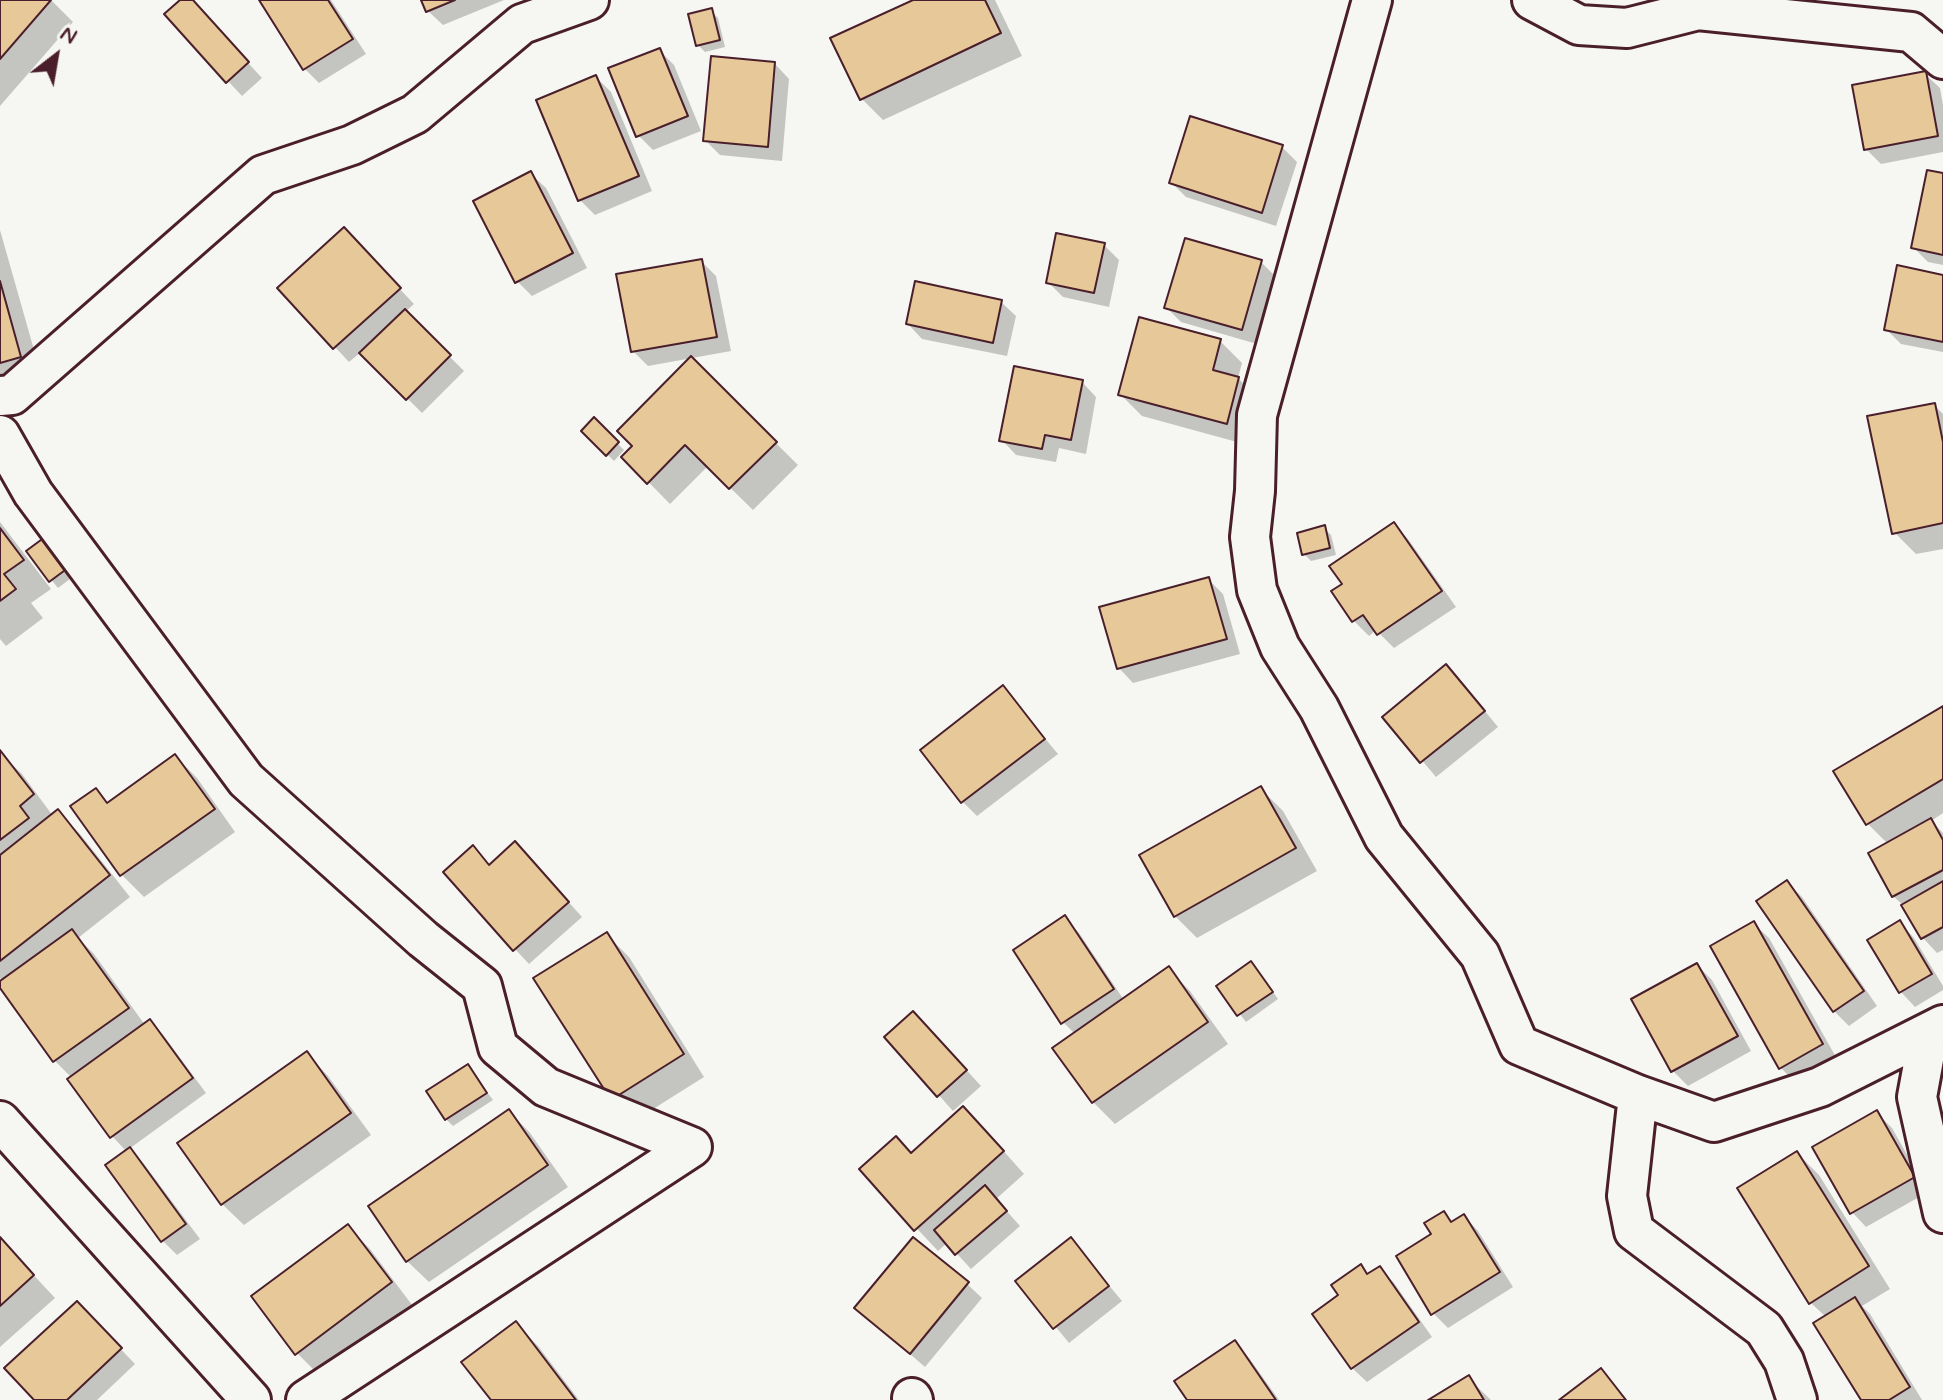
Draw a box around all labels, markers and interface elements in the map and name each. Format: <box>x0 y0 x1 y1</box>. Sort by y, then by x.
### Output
north arrow <box>16 16 96 96</box>
text: N <box>55 20 82 51</box>

